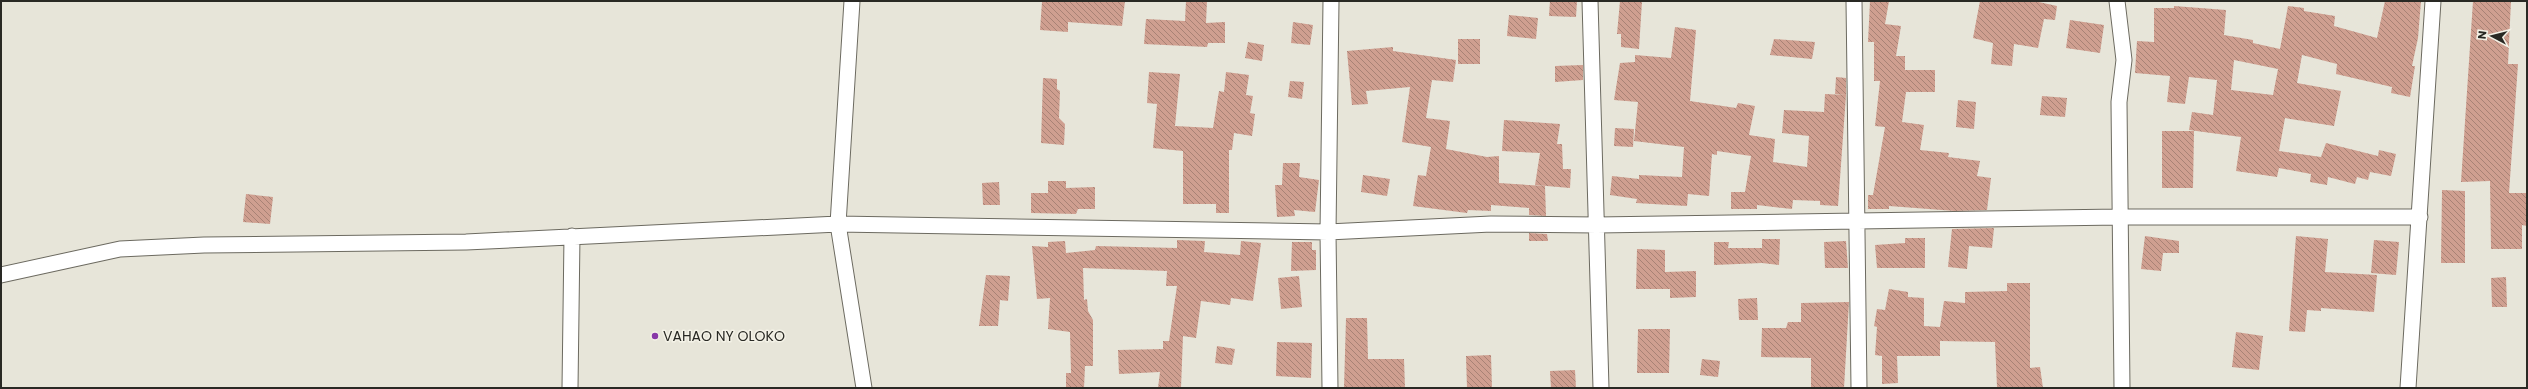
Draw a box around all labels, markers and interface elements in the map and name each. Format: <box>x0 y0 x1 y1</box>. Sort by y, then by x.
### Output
north arrow <box>2472 16 2512 56</box>
text: N <box>2474 30 2491 40</box>
place label: VAHAO NY OLOKO <box>663 326 785 346</box>
marker: VAHAO NY OLOKO <box>650 331 660 341</box>

